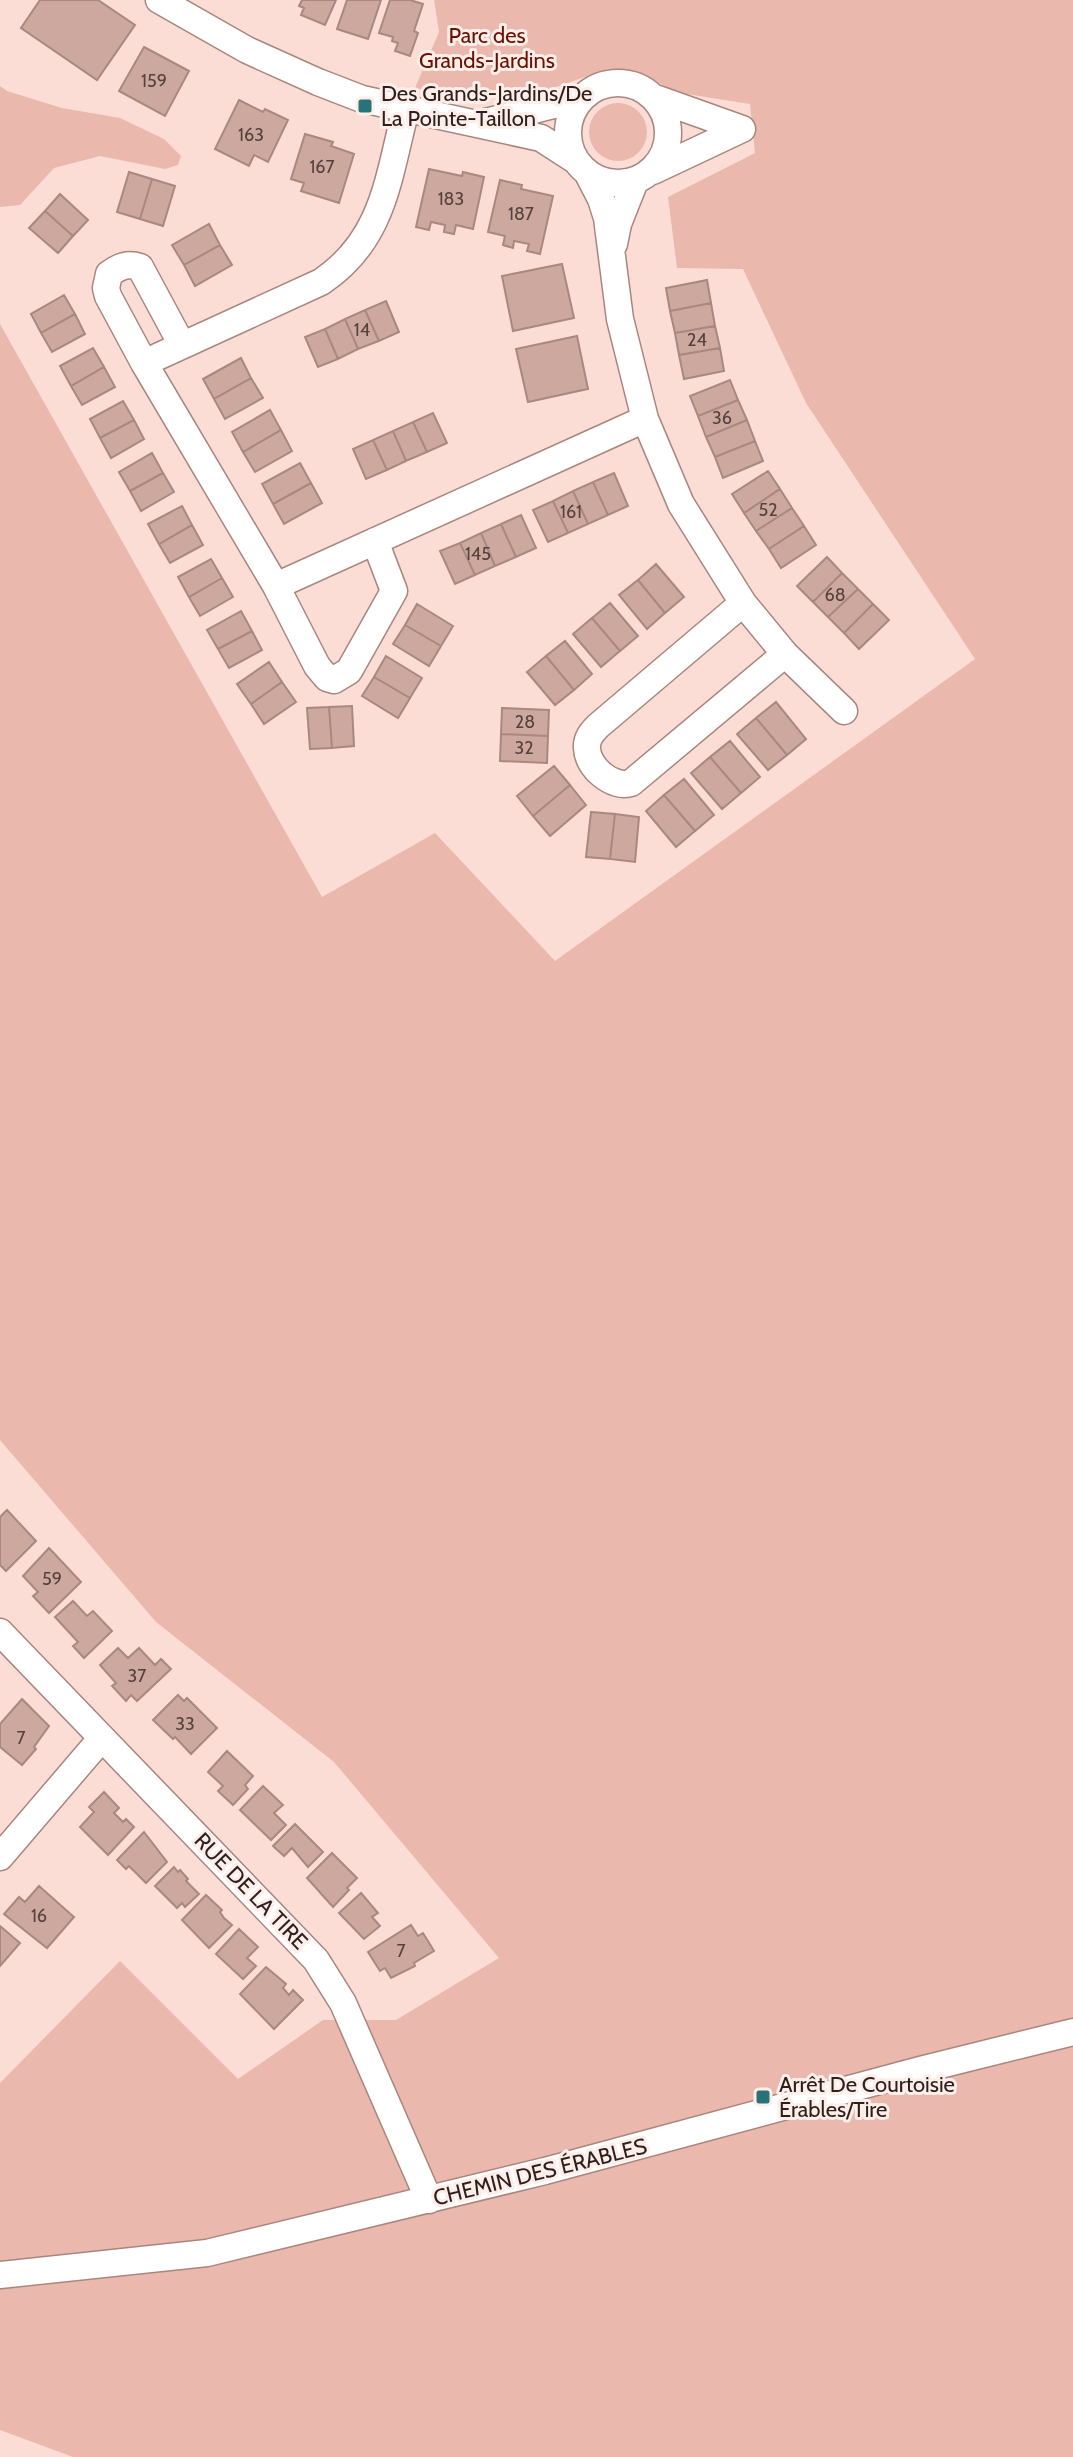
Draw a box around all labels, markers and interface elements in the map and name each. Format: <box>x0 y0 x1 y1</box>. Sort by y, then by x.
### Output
park label: Parc des Grands-Jardins <box>419 22 555 74</box>
house number: 159 <box>141 70 167 92</box>
place label: Des Grands-Jardins/De La Pointe-Taillon <box>381 80 592 132</box>
marker: Des Grands-Jardins/De La Pointe-Taillon <box>356 97 374 115</box>
house number: 163 <box>238 124 264 146</box>
house number: 167 <box>309 156 335 178</box>
house number: 183 <box>438 188 464 210</box>
house number: 187 <box>508 203 534 225</box>
house number: 14 <box>354 319 370 341</box>
house number: 24 <box>687 329 707 351</box>
house number: 36 <box>712 407 732 429</box>
house number: 52 <box>758 499 778 521</box>
house number: 161 <box>560 501 582 523</box>
house number: 145 <box>465 543 491 565</box>
house number: 68 <box>824 584 846 606</box>
house number: 28 <box>515 711 535 733</box>
house number: 32 <box>514 737 534 759</box>
house number: 59 <box>42 1568 62 1590</box>
house number: 37 <box>128 1665 146 1687</box>
house number: 33 <box>175 1713 195 1735</box>
house number: 7 <box>16 1727 26 1749</box>
street label: RUE DE LA TIRE <box>189 1827 313 1955</box>
house number: 16 <box>31 1905 47 1927</box>
house number: 7 <box>396 1940 406 1962</box>
place label: Arrêt De Courtoisie Érables/Tire <box>779 2071 955 2123</box>
marker: Arrêt De Courtoisie Érables/Tire <box>754 2088 772 2106</box>
street label: CHEMIN DES ÉRABLES <box>430 2132 650 2212</box>

